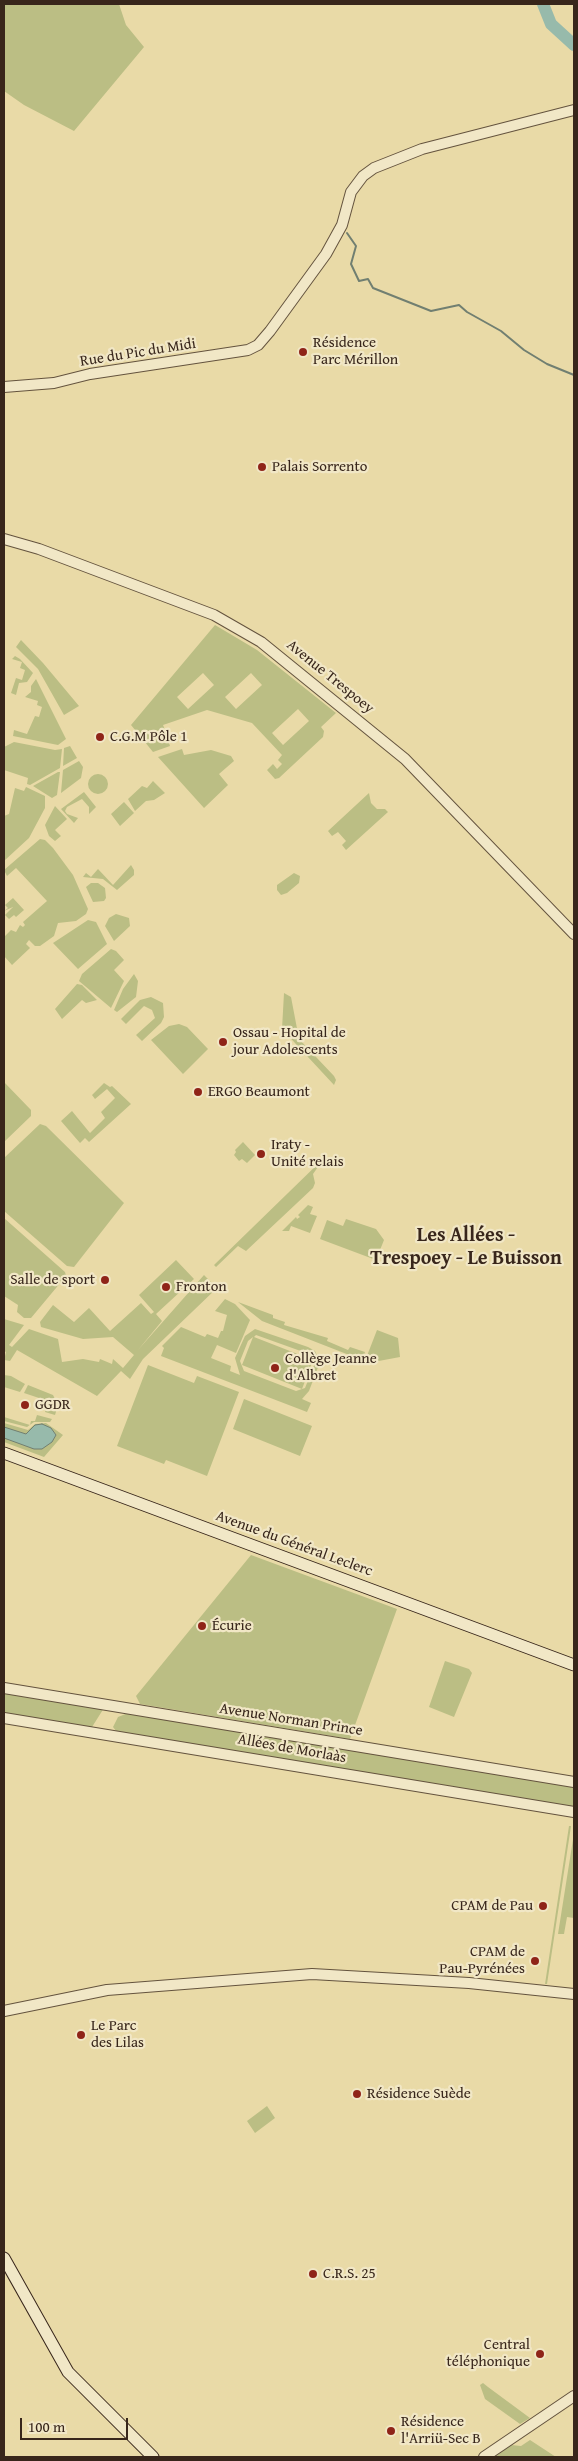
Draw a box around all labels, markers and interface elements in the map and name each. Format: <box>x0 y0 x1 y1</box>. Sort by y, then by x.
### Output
place label: Résidence Parc Mérillon <box>313 334 398 369</box>
street label: Rue du Pic du Midi <box>79 335 197 371</box>
marker: Résidence Parc Mérillon <box>297 346 309 358</box>
place label: Palais Sorrento <box>272 458 367 476</box>
marker: Palais Sorrento <box>256 461 268 473</box>
street label: Avenue Trespoey <box>283 636 377 718</box>
place label: C.G.M Pôle 1 <box>110 728 187 746</box>
marker: C.G.M Pôle 1 <box>94 731 106 743</box>
place label: Ossau - Hopital de jour Adolescents <box>233 1024 346 1059</box>
marker: Ossau - Hopital de jour Adolescents <box>217 1036 229 1048</box>
place label: ERGO Beaumont <box>208 1083 310 1101</box>
marker: ERGO Beaumont <box>192 1086 204 1098</box>
place label: Iraty - Unité relais <box>271 1136 344 1171</box>
marker: Iraty - Unité relais <box>255 1148 267 1160</box>
district label: Les Allées - Trespoey - Le Buisson <box>370 1224 562 1271</box>
place label: Salle de sport <box>10 1271 95 1289</box>
marker: Salle de sport <box>99 1274 111 1286</box>
place label: Fronton <box>176 1278 227 1296</box>
marker: Fronton <box>160 1281 172 1293</box>
place label: Collège Jeanne d'Albret <box>285 1350 377 1385</box>
marker: Collège Jeanne d'Albret <box>269 1362 281 1374</box>
place label: GGDR <box>35 1396 70 1414</box>
marker: GGDR <box>19 1399 31 1411</box>
street label: Avenue du Général Leclerc <box>213 1507 375 1581</box>
place label: Écurie <box>212 1617 252 1635</box>
marker: Écurie <box>196 1620 208 1632</box>
street label: Avenue Norman Prince <box>218 1700 364 1740</box>
street label: Allées de Morlaàs <box>236 1731 348 1767</box>
place label: CPAM de Pau <box>451 1897 533 1915</box>
marker: CPAM de Pau <box>537 1900 549 1912</box>
place label: CPAM de Pau-Pyrénées <box>439 1943 525 1978</box>
marker: CPAM de Pau-Pyrénées <box>529 1955 541 1967</box>
place label: Le Parc des Lilas <box>91 2017 144 2052</box>
marker: Le Parc des Lilas <box>75 2029 87 2041</box>
place label: Résidence Suède <box>367 2085 471 2103</box>
marker: Résidence Suède <box>351 2088 363 2100</box>
place label: C.R.S. 25 <box>323 2265 376 2283</box>
marker: C.R.S. 25 <box>307 2268 319 2280</box>
place label: Central téléphonique <box>447 2336 530 2371</box>
marker: Central téléphonique <box>534 2348 546 2360</box>
scale bar <box>22 2408 130 2440</box>
place label: Résidence l'Arriü-Sec B <box>401 2413 481 2448</box>
text: 100 m <box>28 2416 65 2437</box>
marker: Résidence l'Arriü-Sec B <box>385 2425 397 2437</box>

